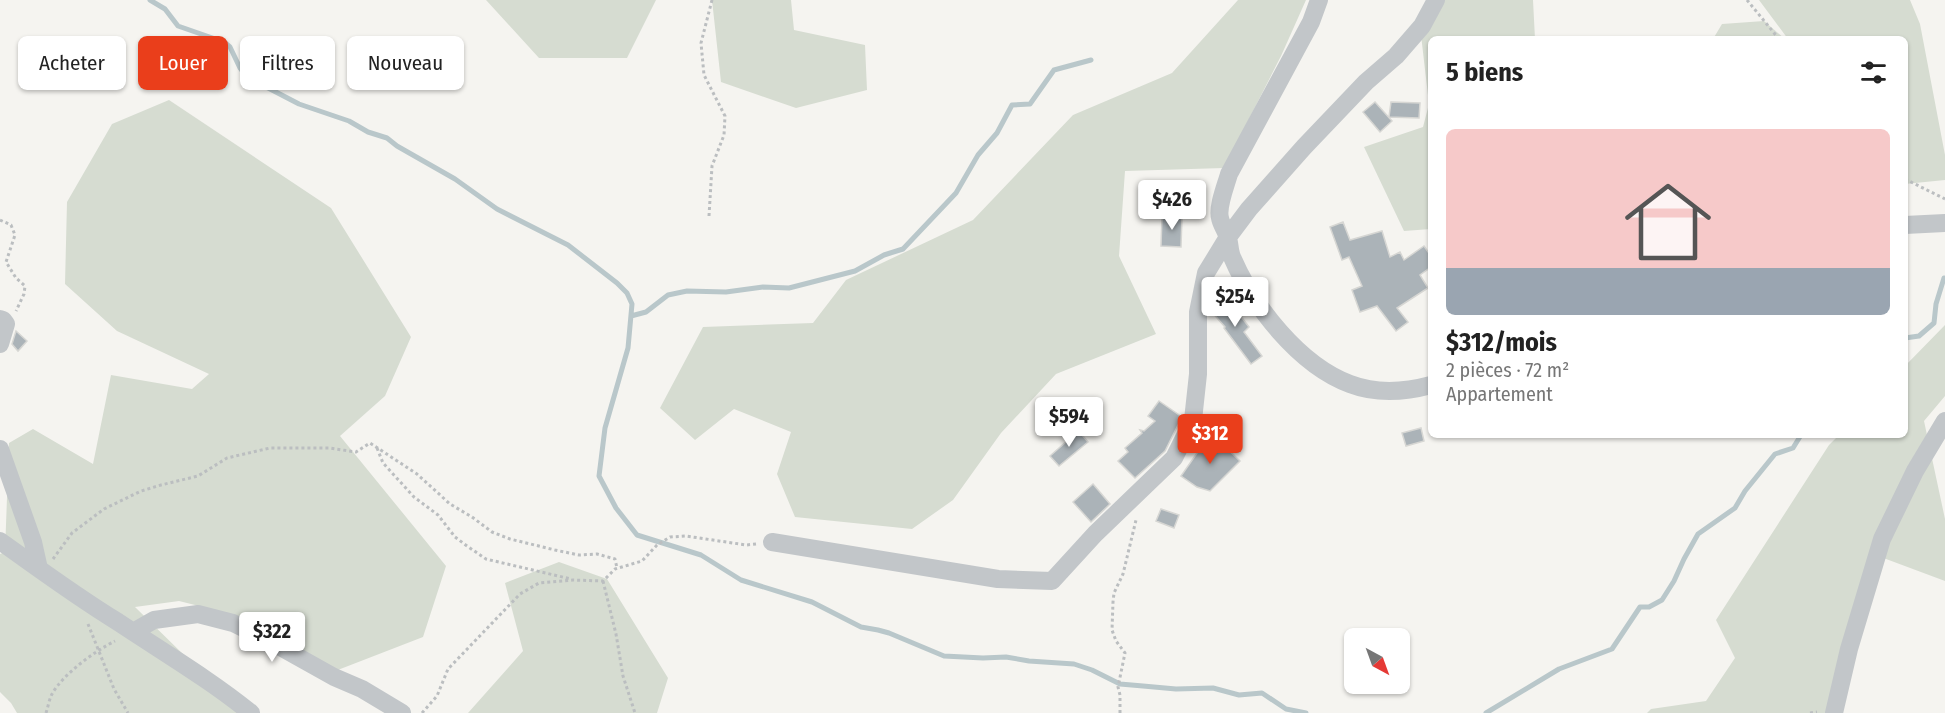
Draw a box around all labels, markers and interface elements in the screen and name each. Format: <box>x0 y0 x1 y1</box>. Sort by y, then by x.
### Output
chip: Acheter <box>18 36 126 90</box>
chip: Louer <box>138 36 228 90</box>
chip: Filtres <box>240 36 335 90</box>
chip: Nouveau <box>347 36 464 90</box>
icon: filters <box>1857 56 1890 89</box>
text: 5 biens <box>1446 57 1523 88</box>
icon: home <box>1614 168 1722 276</box>
pin: $426 <box>1136 180 1208 231</box>
text: $426 <box>1152 187 1192 211</box>
pin: $254 <box>1199 277 1271 328</box>
text: $254 <box>1215 284 1255 308</box>
text: $312/mois <box>1446 327 1557 358</box>
text: 2 pièces · 72 m² <box>1446 358 1569 382</box>
text: Appartement <box>1446 382 1553 406</box>
pin: $594 <box>1033 397 1105 448</box>
text: $594 <box>1049 404 1089 428</box>
pin: $312 <box>1174 414 1246 465</box>
text: $312 <box>1192 421 1228 445</box>
pin: $322 <box>236 612 308 663</box>
text: $322 <box>253 619 291 643</box>
north arrow <box>1344 628 1410 694</box>
map controls <box>1344 628 1410 694</box>

